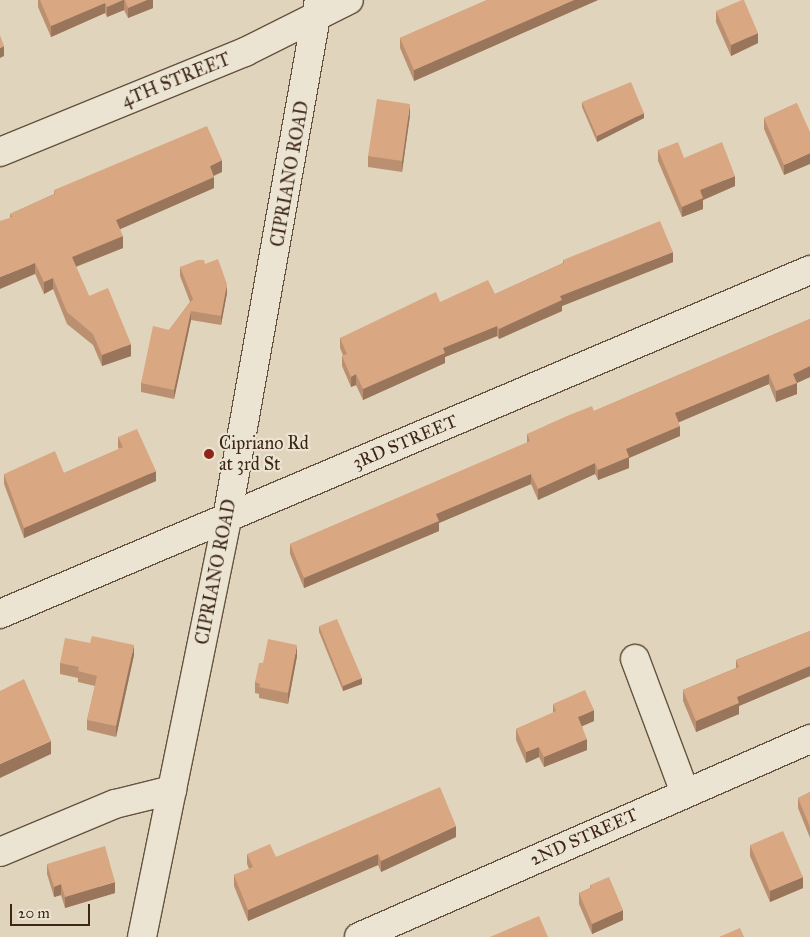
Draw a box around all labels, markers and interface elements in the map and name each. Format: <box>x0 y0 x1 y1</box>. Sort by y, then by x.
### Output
street label: 4TH STREET <box>119 48 233 112</box>
street label: CIPRIANO ROAD <box>267 99 313 249</box>
street label: 3RD STREET <box>349 410 461 474</box>
place label: Cipriano Rd at 3rd St <box>219 433 309 476</box>
marker: Cipriano Rd at 3rd St <box>203 448 215 460</box>
street label: CIPRIANO ROAD <box>191 497 241 647</box>
street label: 2ND STREET <box>527 804 641 870</box>
scale bar <box>12 894 92 926</box>
text: 20 m <box>18 904 50 922</box>

